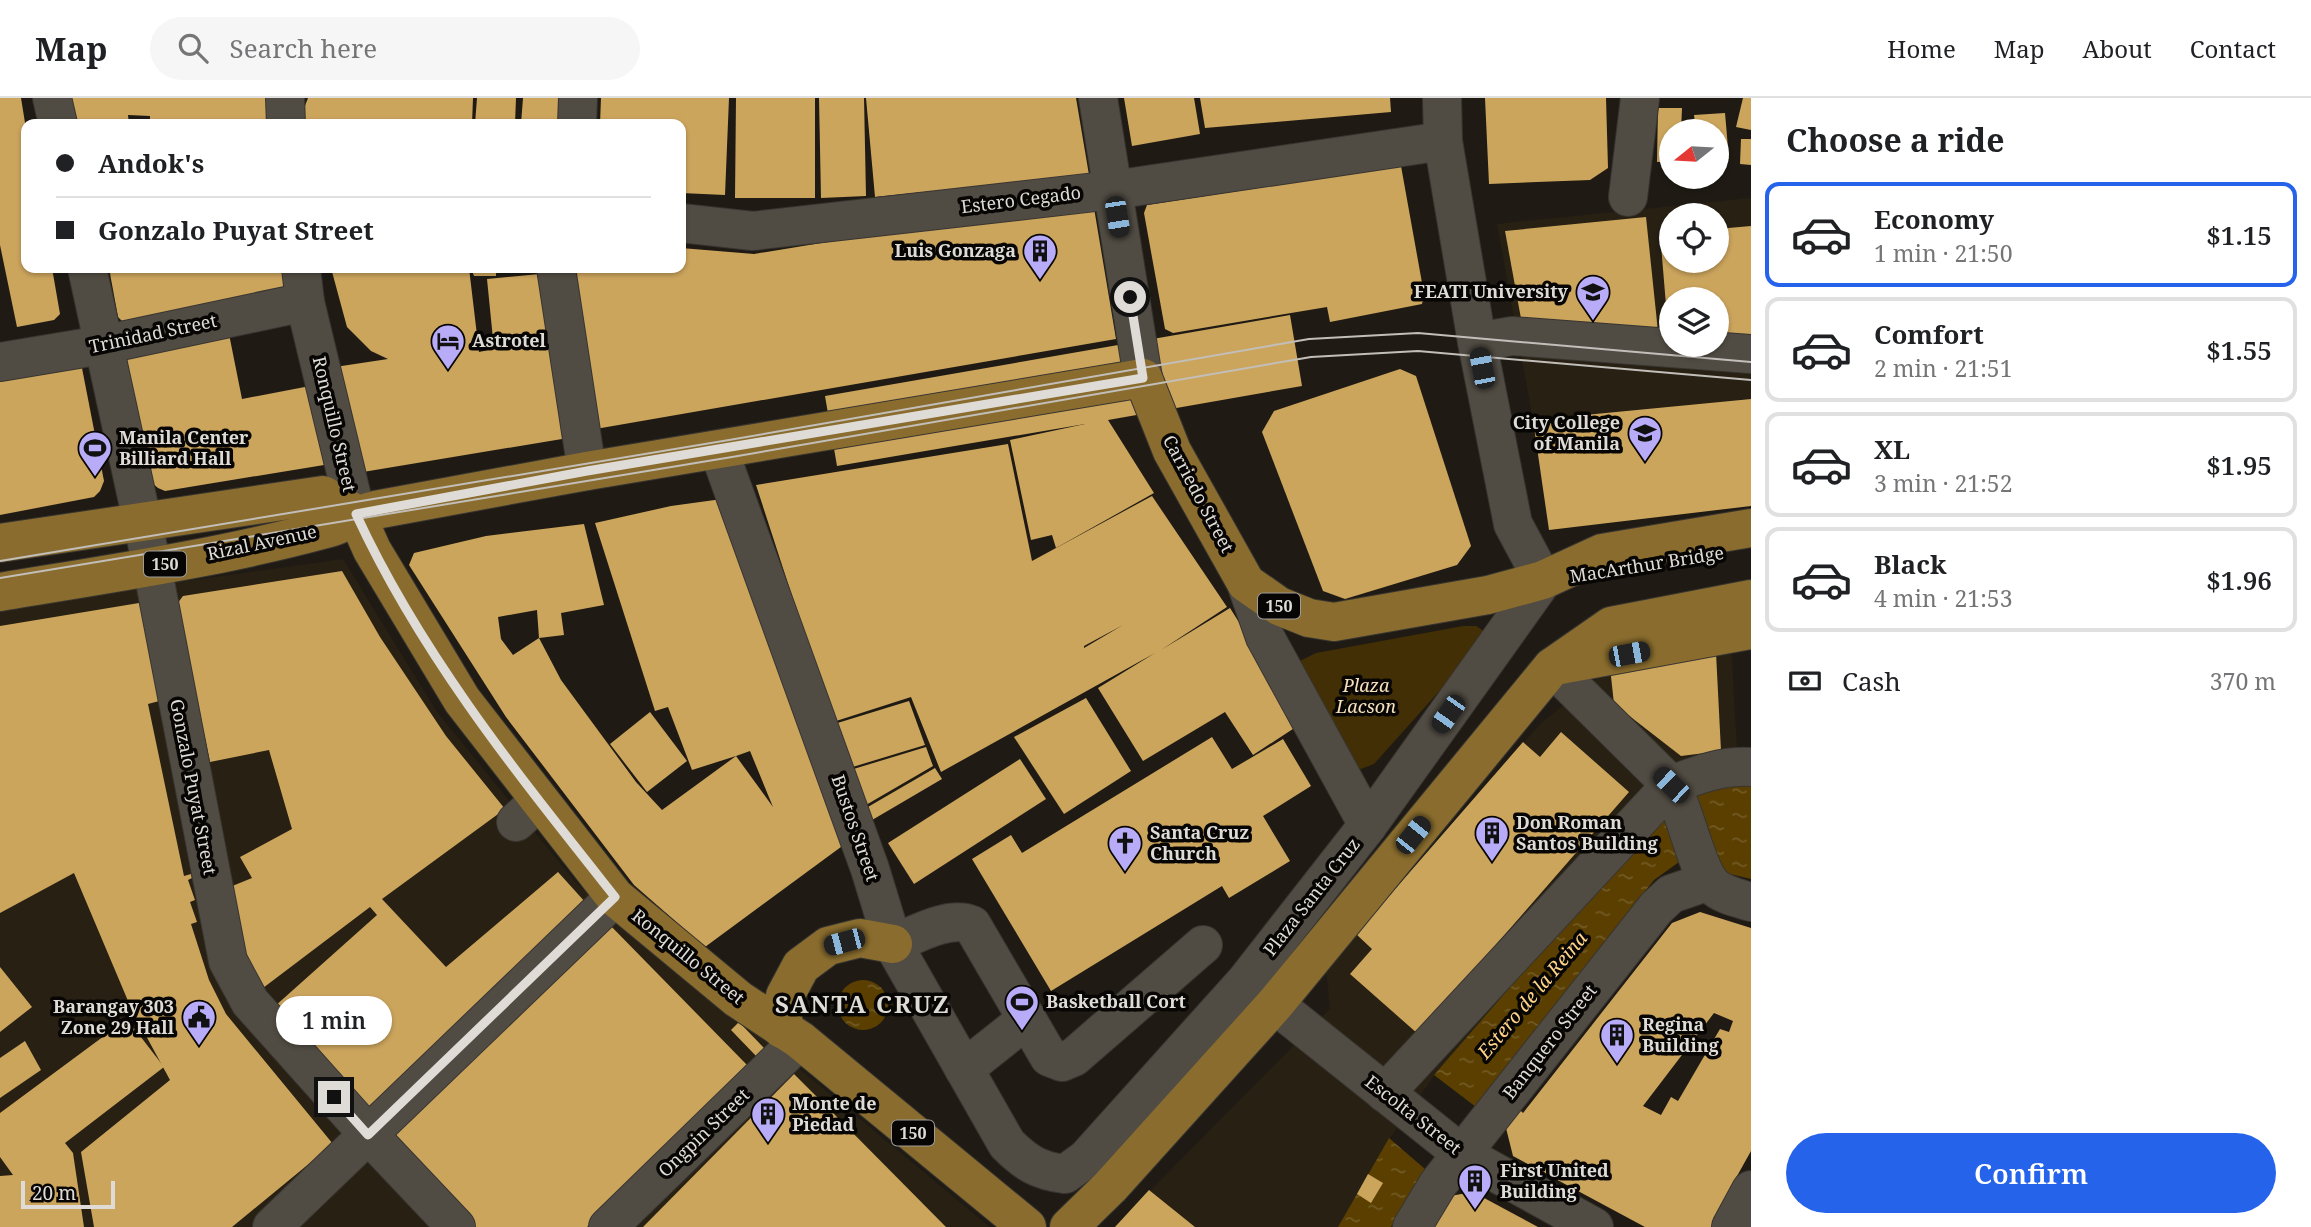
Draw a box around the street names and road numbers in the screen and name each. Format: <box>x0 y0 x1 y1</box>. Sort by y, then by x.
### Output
street label: Estero Cegado <box>959 180 1082 218</box>
street label: Trinidad Street <box>87 308 219 358</box>
street label: Ronquillo Street <box>308 354 362 494</box>
street label: Carriedo Street <box>1158 431 1240 556</box>
street label: Rizal Avenue <box>205 519 319 565</box>
street label: MacArthur Bridge <box>1568 540 1726 588</box>
road number: 150 <box>144 551 186 576</box>
road number: 150 <box>1258 593 1300 618</box>
street label: Gonzalo Puyat Street <box>165 697 223 877</box>
street label: Bustos Street <box>827 771 885 884</box>
street label: Plaza Santa Cruz <box>1258 832 1365 960</box>
street label: Ronquillo Street <box>627 903 750 1009</box>
street label: Banquero Street <box>1497 979 1602 1104</box>
street label: Escolta Street <box>1361 1069 1467 1159</box>
street label: Ongpin Street <box>653 1083 754 1182</box>
road number: 150 <box>892 1121 934 1146</box>

